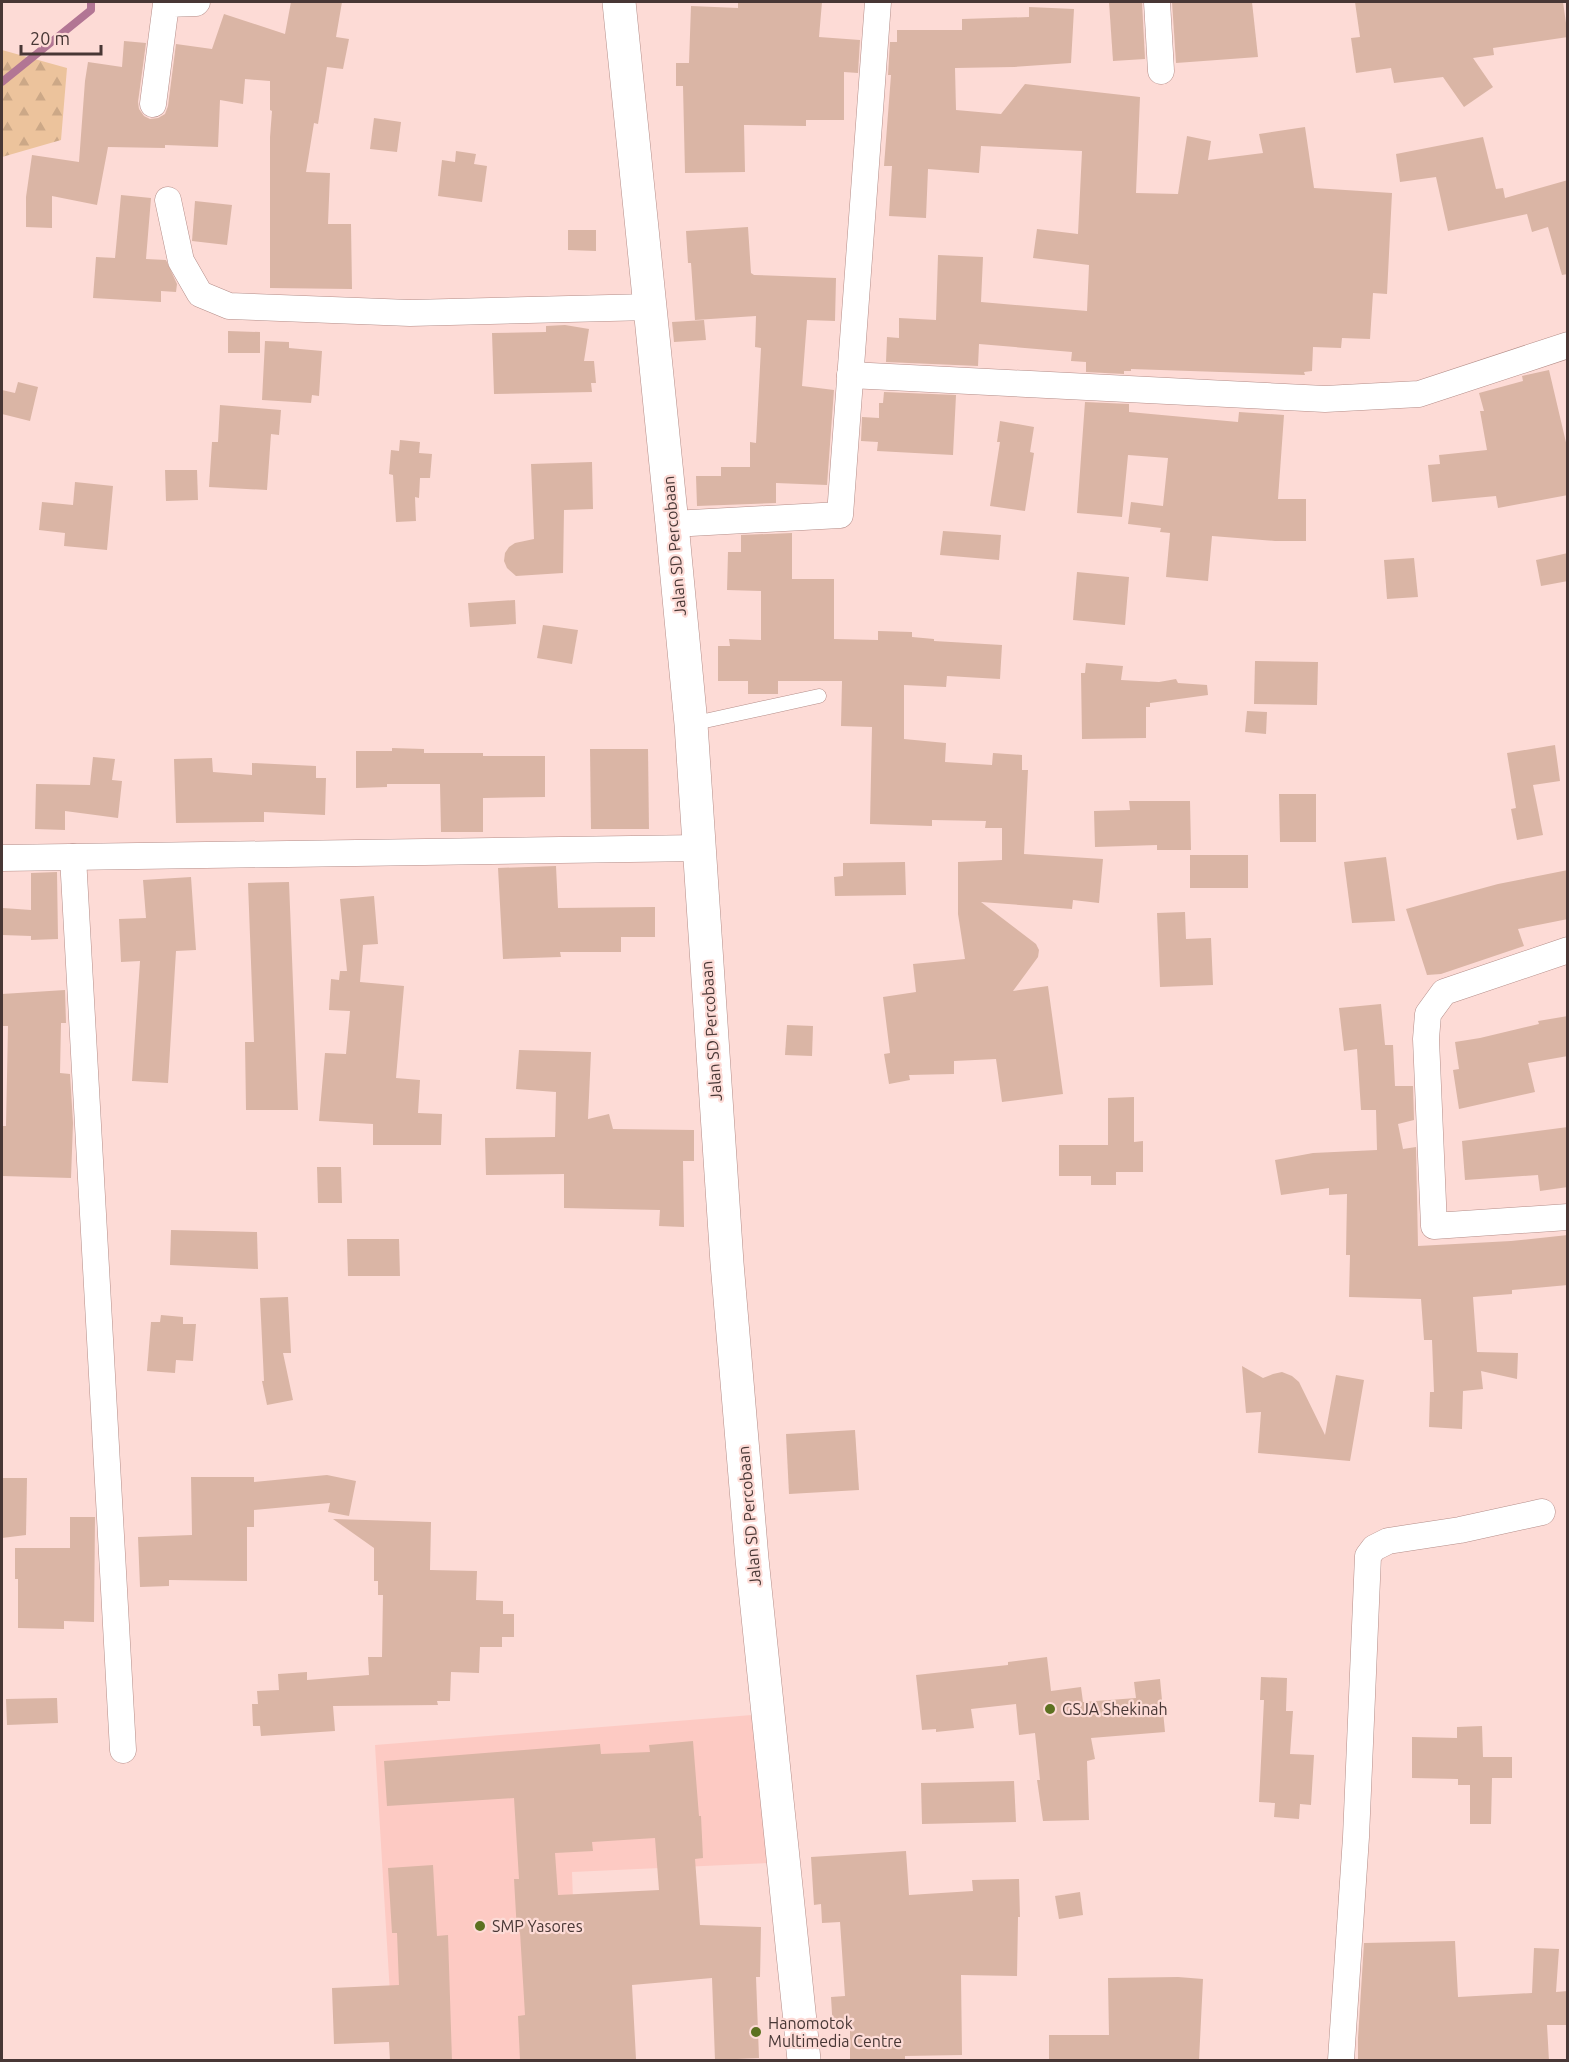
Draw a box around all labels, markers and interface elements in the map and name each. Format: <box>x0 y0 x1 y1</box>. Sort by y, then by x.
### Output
scale bar <box>21 18 100 56</box>
text: 20 m <box>30 28 70 48</box>
street label: Jalan SD Percobaan <box>659 475 689 617</box>
street label: Jalan SD Percobaan <box>697 960 725 1102</box>
street label: Jalan SD Percobaan <box>734 1445 764 1587</box>
place label: GSJA Shekinah <box>1062 1700 1168 1718</box>
marker: GSJA Shekinah <box>1043 1702 1057 1716</box>
place label: SMP Yasores <box>492 1917 583 1935</box>
marker: SMP Yasores <box>473 1919 487 1933</box>
place label: Hanomotok Multimedia Centre <box>768 2014 902 2050</box>
marker: Hanomotok Multimedia Centre <box>749 2025 763 2039</box>

